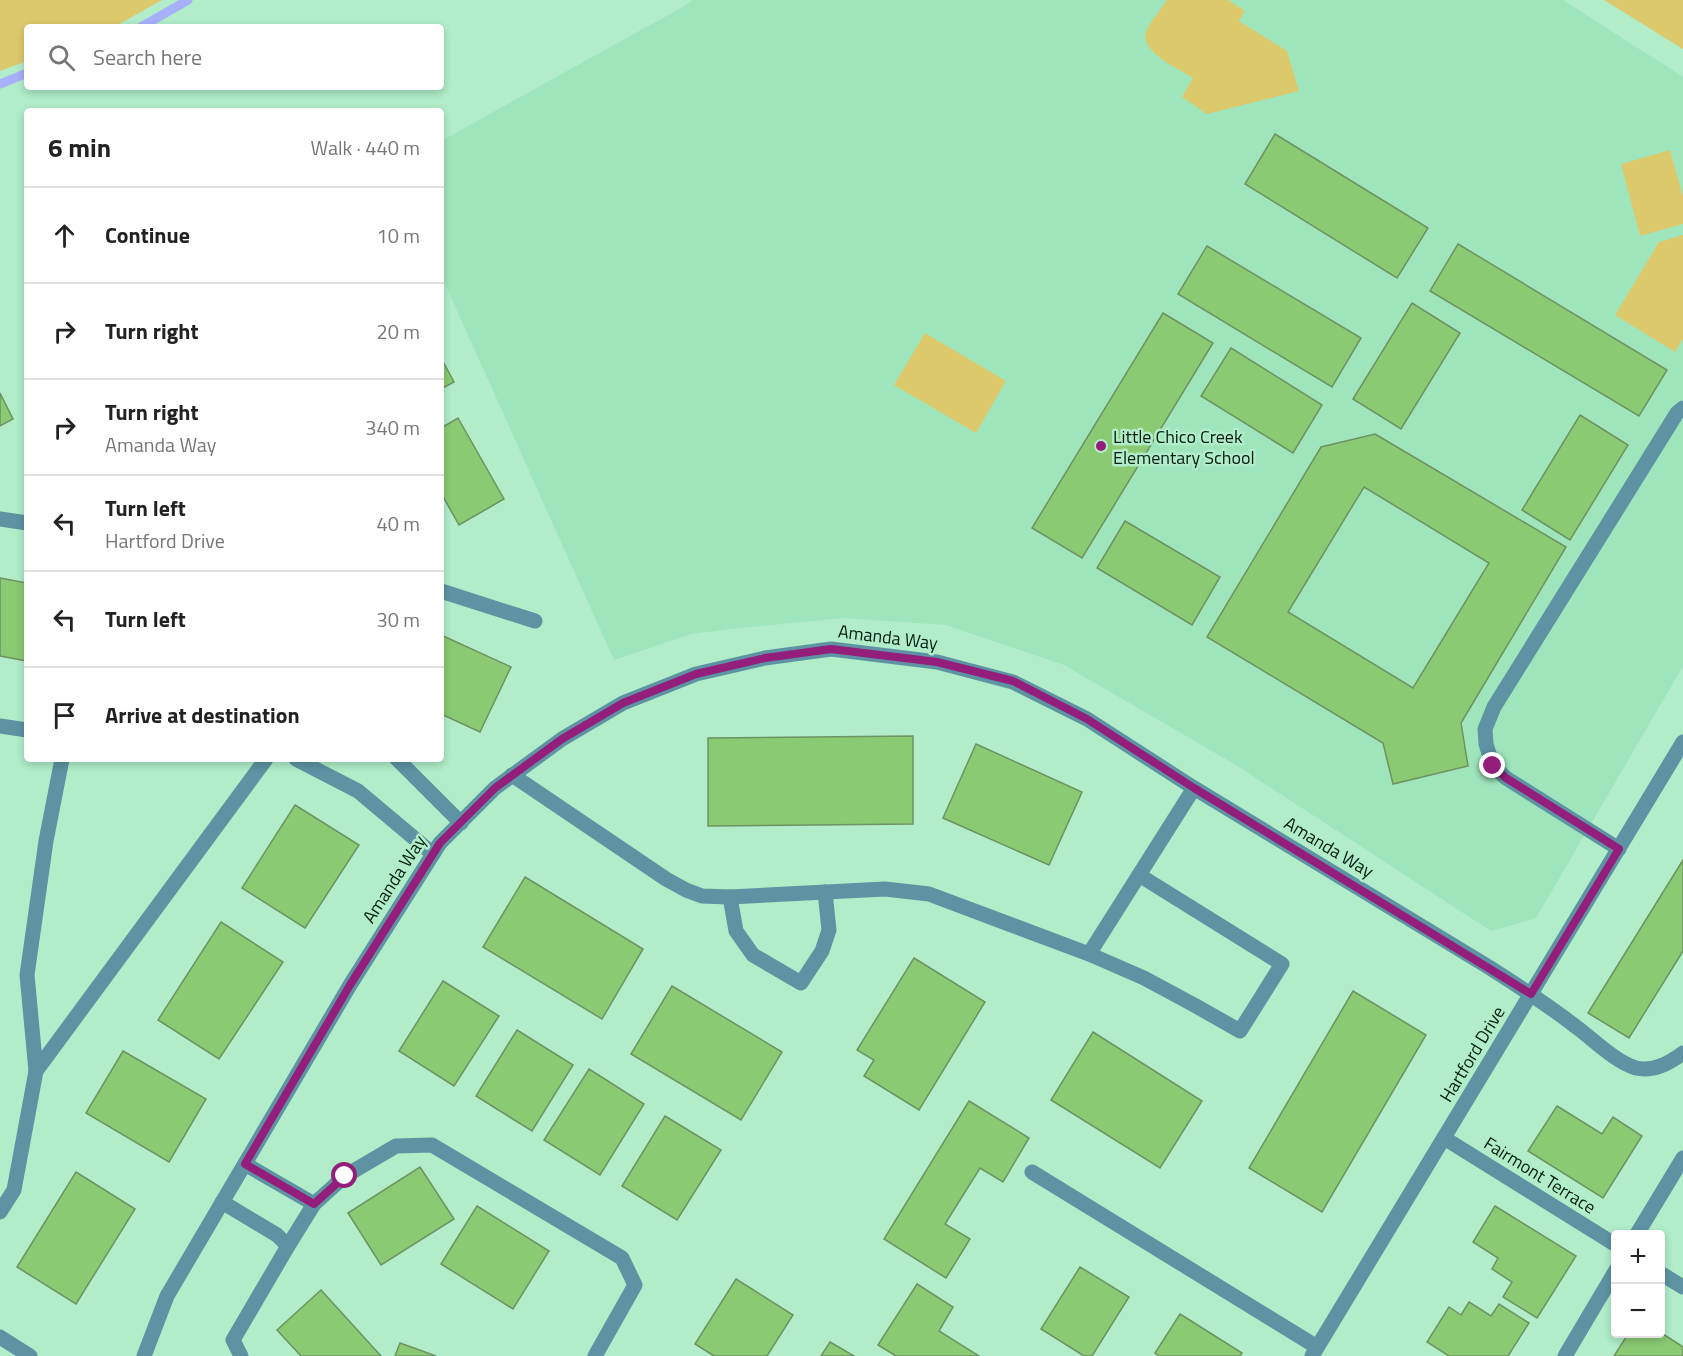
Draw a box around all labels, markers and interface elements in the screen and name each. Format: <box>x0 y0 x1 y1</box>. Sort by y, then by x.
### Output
search box <box>24 24 444 90</box>
text: Search here <box>93 40 202 74</box>
icon: search <box>45 41 78 74</box>
text: 6 min <box>48 128 111 167</box>
text: Walk · 440 m <box>311 132 420 163</box>
text: Continue <box>105 218 190 252</box>
icon: ahead <box>48 219 81 252</box>
text: 10 m <box>376 220 420 251</box>
text: Turn right <box>105 314 199 348</box>
icon: right <box>48 315 81 348</box>
text: 20 m <box>376 316 420 347</box>
text: Turn right <box>105 395 199 429</box>
icon: right <box>48 411 81 444</box>
text: 340 m <box>365 412 420 443</box>
place label: Little Chico Creek Elementary School <box>1113 423 1255 471</box>
text: Amanda Way <box>105 429 216 460</box>
marker: Little Chico Creek Elementary School <box>1094 439 1108 453</box>
text: Turn left <box>105 491 186 525</box>
icon: left <box>48 507 81 540</box>
text: 40 m <box>376 508 420 539</box>
text: Hartford Drive <box>105 525 225 556</box>
text: Turn left <box>105 602 186 636</box>
icon: left <box>48 603 81 636</box>
text: 30 m <box>376 604 420 635</box>
street label: Amanda Way <box>837 617 940 657</box>
text: Arrive at destination <box>105 698 300 732</box>
icon: arrive <box>48 699 81 732</box>
route end <box>1479 752 1505 778</box>
street label: Amanda Way <box>1279 810 1379 885</box>
street label: Amanda Way <box>355 829 433 928</box>
street label: Hartford Drive <box>1433 1001 1511 1107</box>
street label: Fairmont Terrace <box>1479 1130 1601 1220</box>
route start <box>331 1162 357 1188</box>
map controls <box>1611 1230 1665 1338</box>
button: + <box>1611 1230 1665 1284</box>
button: − <box>1611 1284 1665 1338</box>

